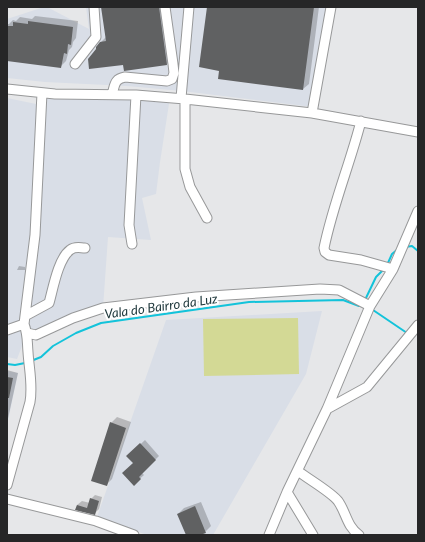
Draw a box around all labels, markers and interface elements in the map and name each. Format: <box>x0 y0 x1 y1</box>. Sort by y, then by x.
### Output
water label: Vala do Bairro da Luz <box>104 290 219 322</box>

